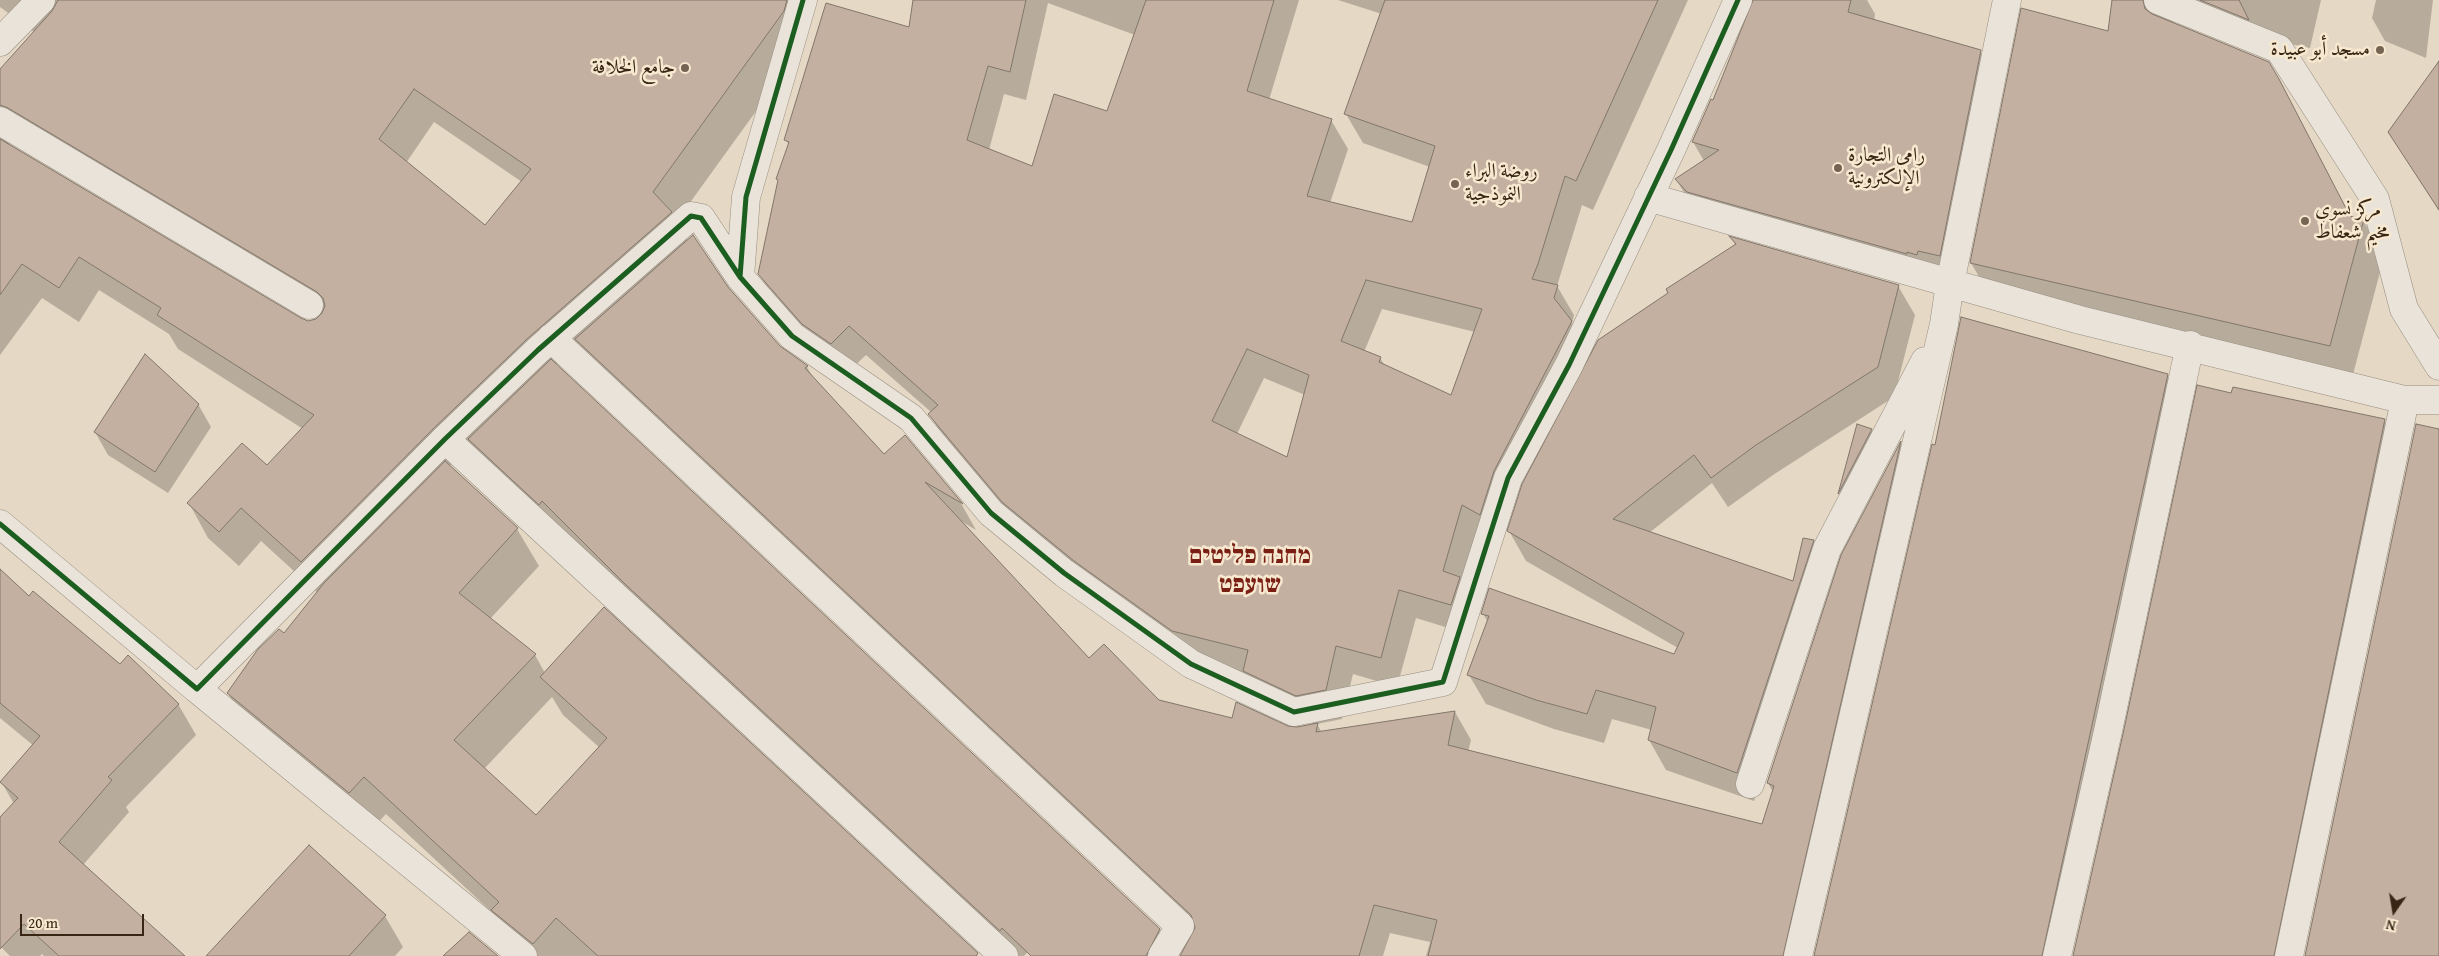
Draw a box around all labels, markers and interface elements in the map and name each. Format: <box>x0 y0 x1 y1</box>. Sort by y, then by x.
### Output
place label: مسجد أبو عبيدة <box>2270 38 2370 62</box>
marker: مسجد أبو عبيدة <box>2374 44 2386 56</box>
place label: جامع الخلافة <box>592 56 675 80</box>
marker: جامع الخلافة <box>679 62 691 74</box>
place label: رامي التجارة الإلكترونية <box>1848 144 1925 191</box>
place label: روضة البراء النموذجية <box>1465 160 1538 207</box>
marker: رامي التجارة الإلكترونية <box>1832 162 1844 174</box>
marker: روضة البراء النموذجية <box>1449 178 1461 190</box>
place label: مركز نسوي مخيم شعفاط <box>2315 198 2389 245</box>
marker: مركز نسوي مخيم شعفاط <box>2299 215 2311 227</box>
district label: מחנה פליטים שועפט <box>1189 542 1311 601</box>
north arrow <box>2369 886 2419 936</box>
scale bar <box>22 904 146 936</box>
text: 20 m <box>28 912 58 933</box>
text: N <box>2384 915 2397 936</box>

